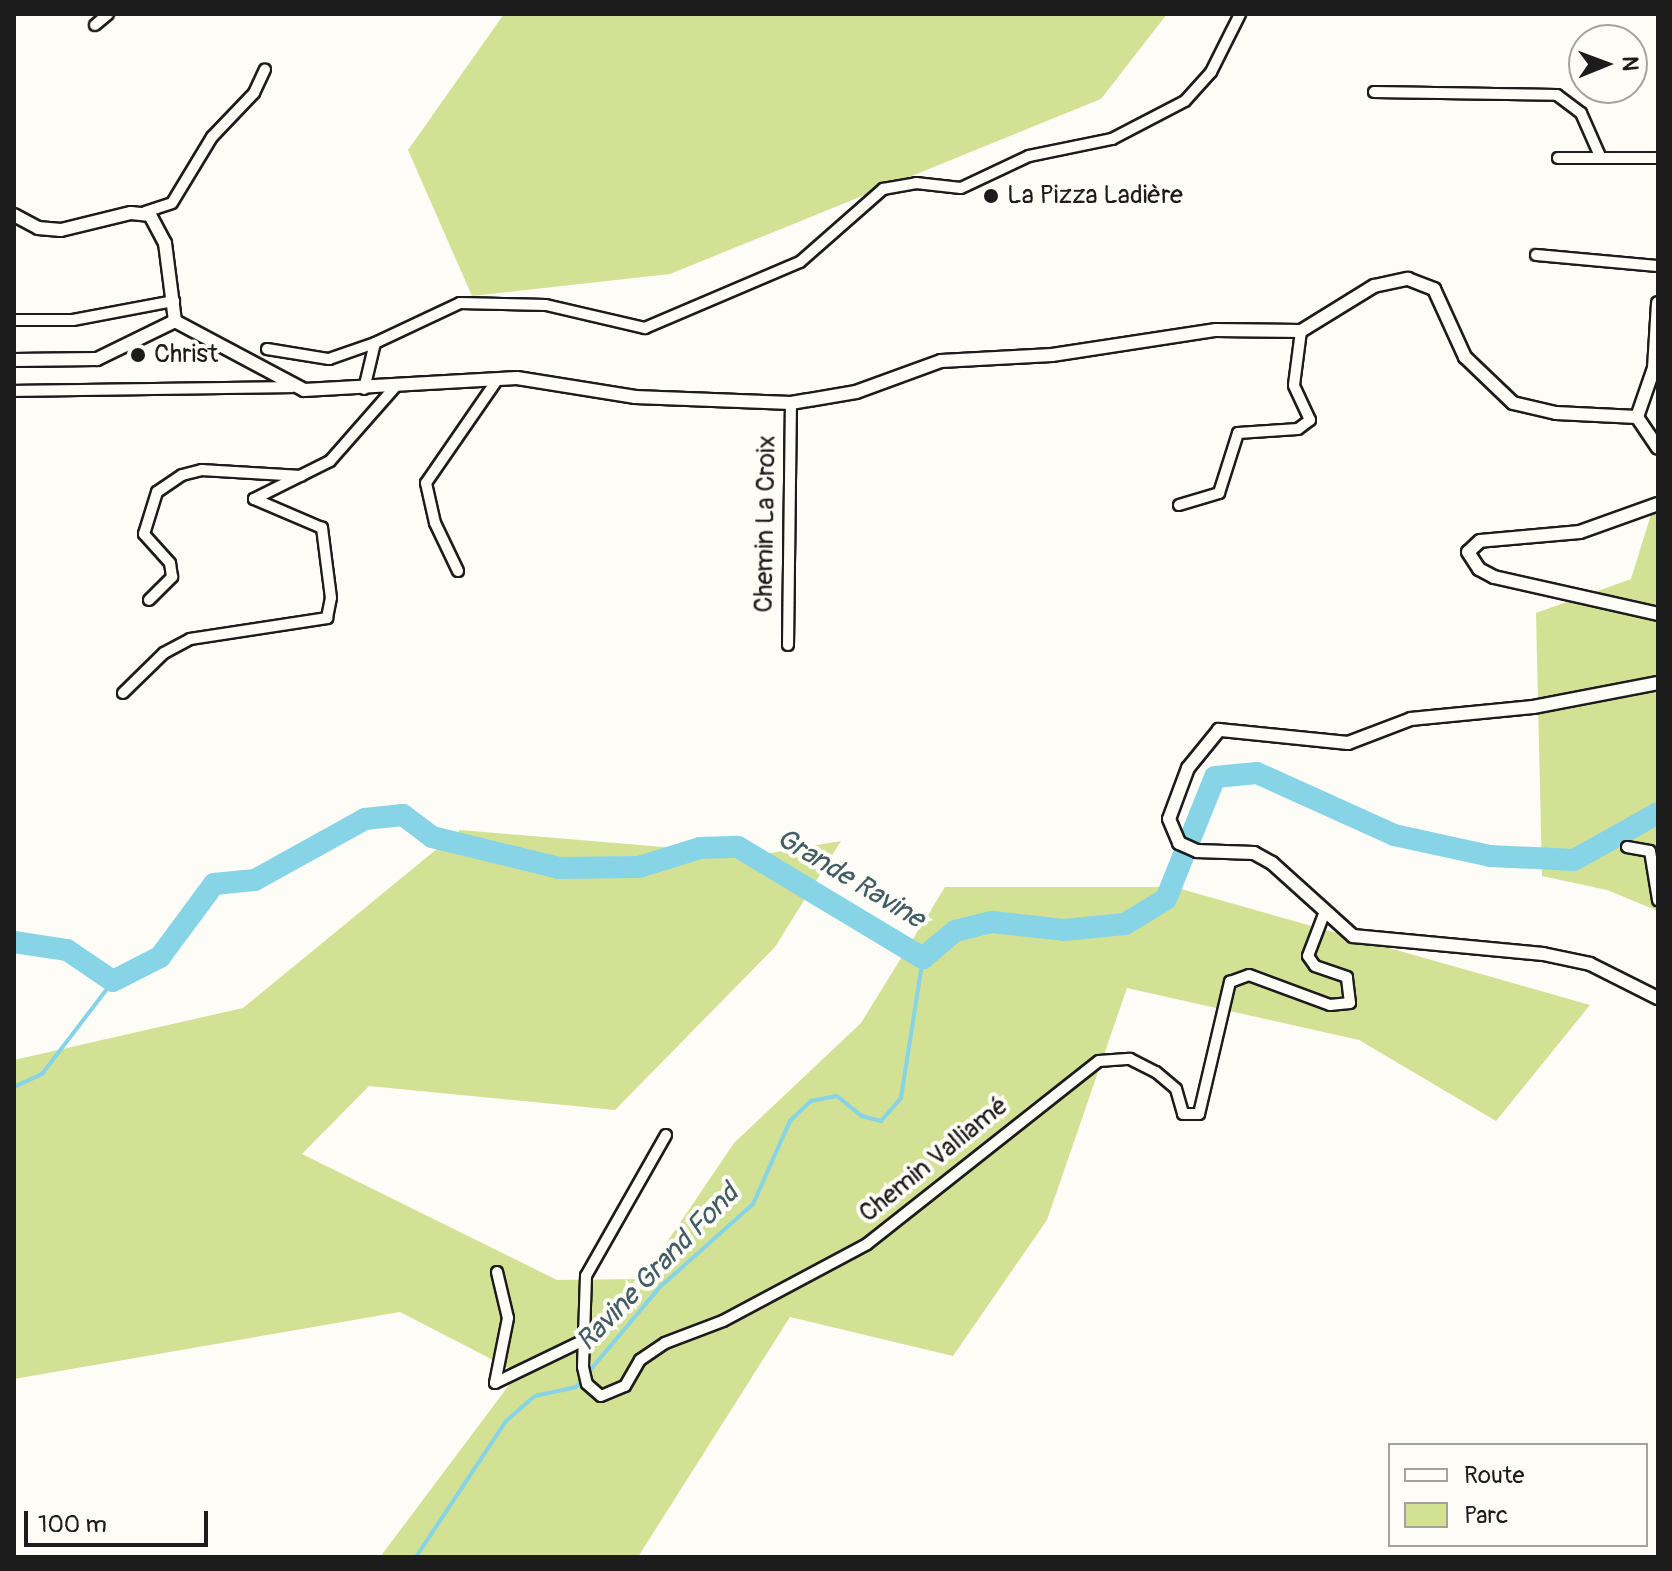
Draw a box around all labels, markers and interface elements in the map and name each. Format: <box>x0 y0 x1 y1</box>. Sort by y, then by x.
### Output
north arrow <box>1568 24 1648 104</box>
text: N <box>1616 56 1644 71</box>
place label: La Pizza Ladière <box>1007 180 1183 212</box>
marker: La Pizza Ladière <box>982 187 1000 205</box>
place label: Christ <box>154 339 218 371</box>
marker: Christ <box>129 346 147 364</box>
street label: Chemin La Croix <box>749 435 783 613</box>
water label: Grande Ravine <box>770 822 930 936</box>
street label: Chemin Valliamé <box>853 1091 1015 1229</box>
water label: Ravine Grand Fond <box>570 1178 746 1358</box>
legend <box>1388 1443 1648 1547</box>
text: Route <box>1464 1461 1524 1490</box>
scale bar <box>28 1495 212 1545</box>
text: Parc <box>1464 1501 1508 1530</box>
text: 100 m <box>38 1510 107 1539</box>

